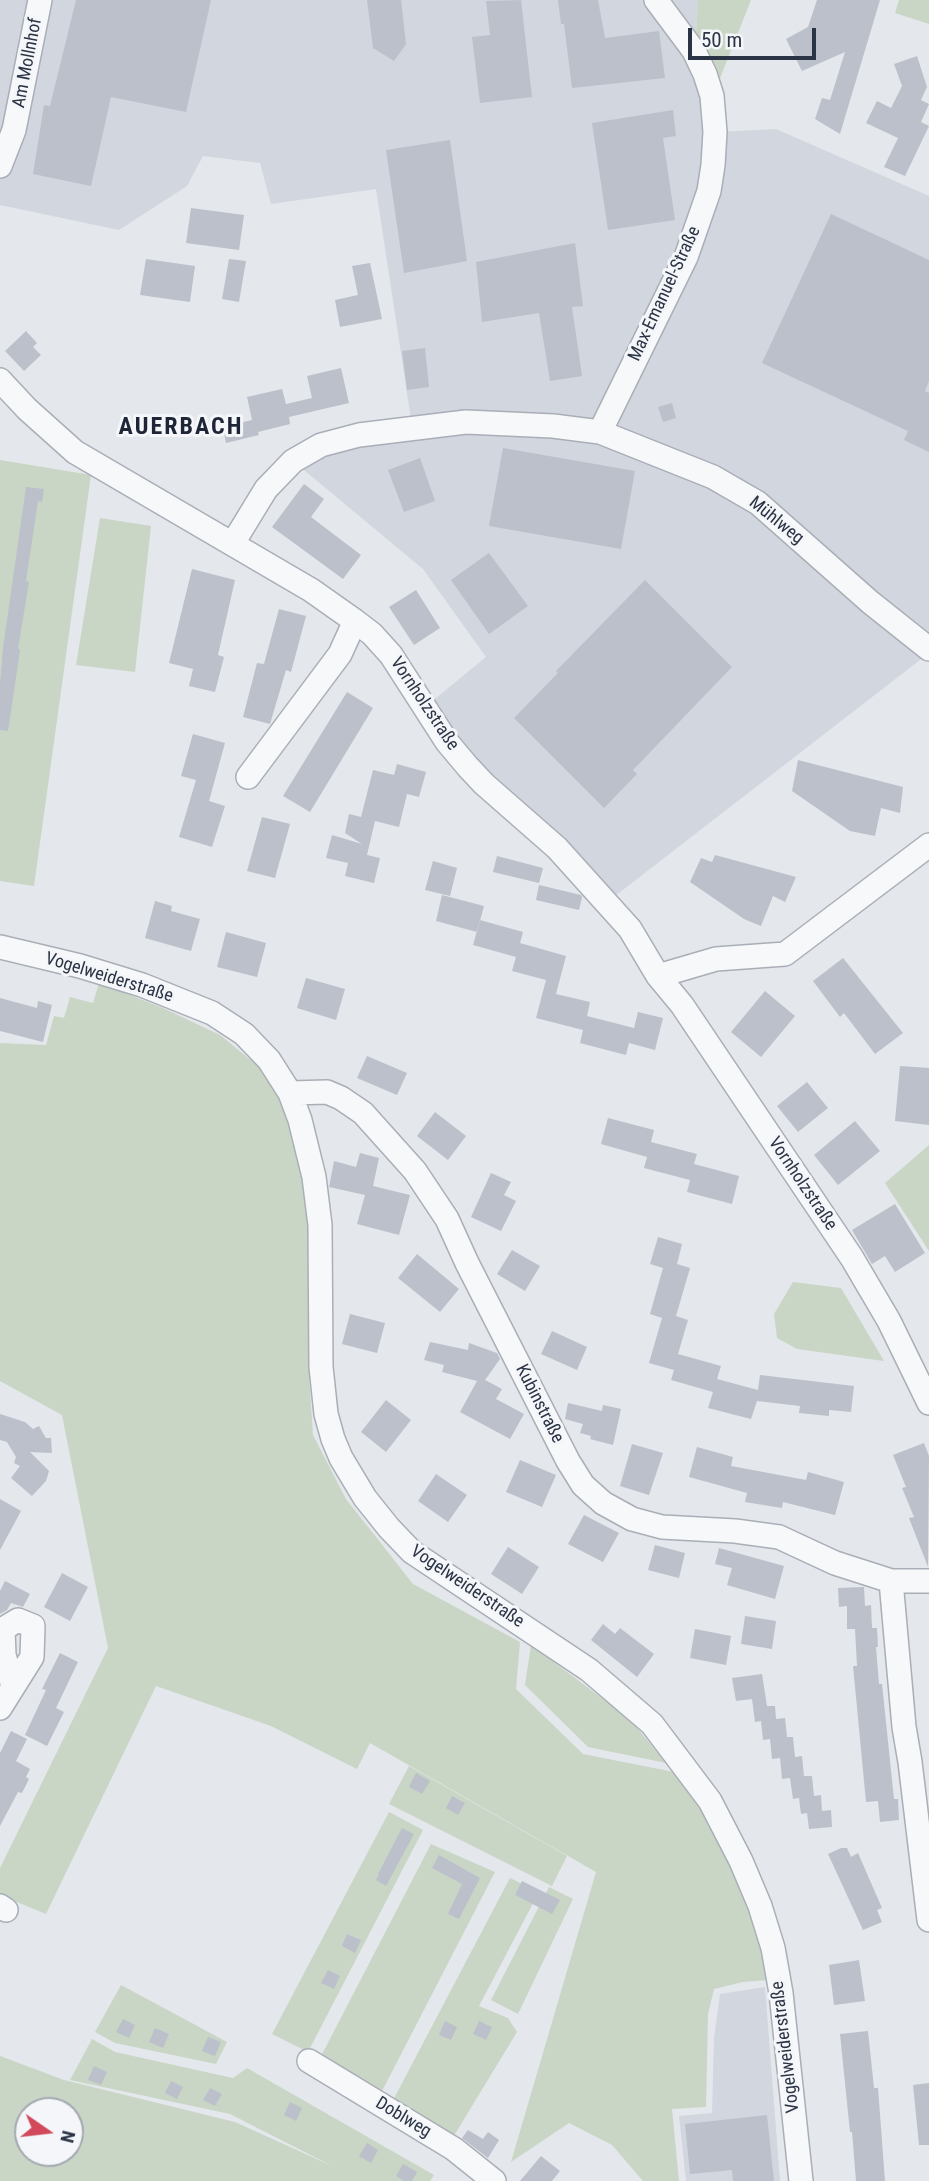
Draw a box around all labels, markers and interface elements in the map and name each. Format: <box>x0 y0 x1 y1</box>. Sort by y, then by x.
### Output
scale bar <box>691 14 819 58</box>
street label: Am Mollnhof <box>9 16 47 110</box>
text: 50 m <box>701 28 742 52</box>
street label: Max-Emanuel-Straße <box>624 223 706 365</box>
district label: AUERBACH <box>120 414 242 442</box>
street label: Mühlweg <box>744 492 808 550</box>
street label: Vornholzstraße <box>385 653 463 755</box>
street label: Vogelweiderstraße <box>43 948 175 1008</box>
street label: Vornholzstraße <box>763 1133 841 1235</box>
street label: Kubinstraße <box>510 1361 568 1447</box>
street label: Vogelweiderstraße <box>406 1541 528 1633</box>
street label: Vogelweiderstraße <box>767 1980 805 2114</box>
street label: Doblweg <box>371 2093 435 2143</box>
north arrow <box>14 2097 84 2167</box>
text: N <box>55 2128 80 2145</box>

